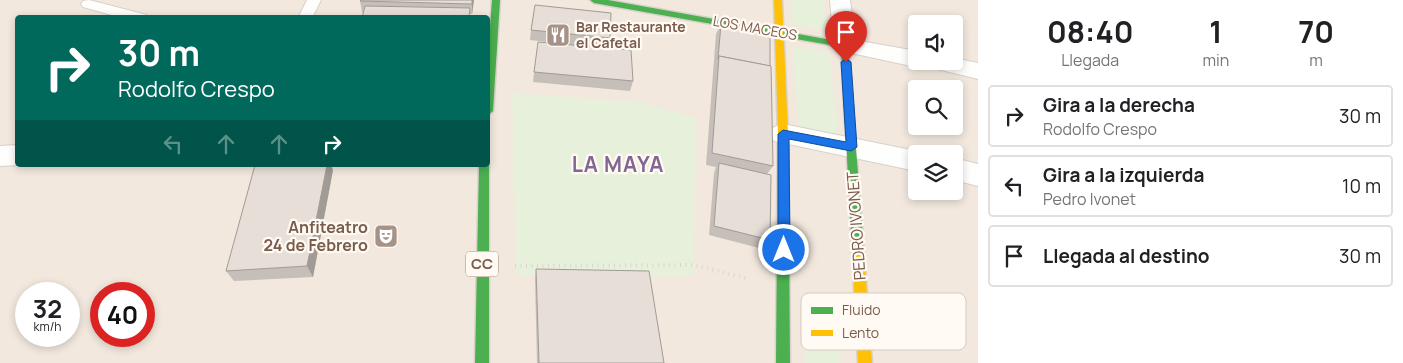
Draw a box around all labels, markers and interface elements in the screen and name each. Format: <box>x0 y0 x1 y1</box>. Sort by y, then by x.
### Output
street label: LOS MACEOS <box>712 11 799 44</box>
pin <box>825 11 867 62</box>
text: 08:40 <box>1047 11 1133 52</box>
text: 1 <box>1209 11 1222 52</box>
text: 70 <box>1298 11 1334 52</box>
map controls <box>908 15 963 200</box>
button: sound <box>908 15 963 70</box>
place label: Bar Restaurante el Cafetal <box>576 17 686 52</box>
icon: arrive <box>832 18 860 46</box>
restaurant icon: Bar Restaurante el Cafetal <box>545 22 571 48</box>
text: 30 m <box>118 29 200 77</box>
icon: right <box>35 35 100 100</box>
text: Llegada <box>1061 49 1119 71</box>
text: min <box>1202 49 1229 71</box>
text: m <box>1309 49 1323 71</box>
text: Rodolfo Crespo <box>118 74 275 104</box>
button: search <box>908 80 963 135</box>
text: Gira a la derecha <box>1043 92 1195 118</box>
icon: right <box>1000 102 1028 130</box>
text: 30 m <box>1339 103 1381 129</box>
text: Rodolfo Crespo <box>1043 118 1157 140</box>
icon: left <box>159 130 187 158</box>
icon: ahead <box>212 130 240 158</box>
icon: ahead <box>265 130 293 158</box>
icon: right <box>318 130 346 158</box>
button: layers <box>908 145 963 200</box>
district label: LA MAYA <box>572 150 664 178</box>
text: Gira a la izquierda <box>1043 162 1204 188</box>
street label: PEDRO IVONET <box>841 171 871 281</box>
icon: left <box>1000 172 1028 200</box>
text: 10 m <box>1342 173 1381 199</box>
text: Pedro Ivonet <box>1043 188 1136 210</box>
place label: Anfiteatro 24 de Febrero <box>264 216 368 256</box>
theatre icon: Anfiteatro 24 de Febrero <box>373 223 399 249</box>
position arrow <box>757 223 809 275</box>
icon: arrive <box>1000 242 1028 270</box>
text: Llegada al destino <box>1043 243 1210 269</box>
text: 30 m <box>1339 243 1381 269</box>
road number: CC <box>466 252 498 276</box>
speed limit sign: 40 <box>90 282 155 347</box>
text: 32 <box>33 291 62 326</box>
legend <box>801 293 966 350</box>
text: Fluido <box>842 300 880 319</box>
text: km/h <box>34 318 61 335</box>
text: Lento <box>842 323 879 342</box>

